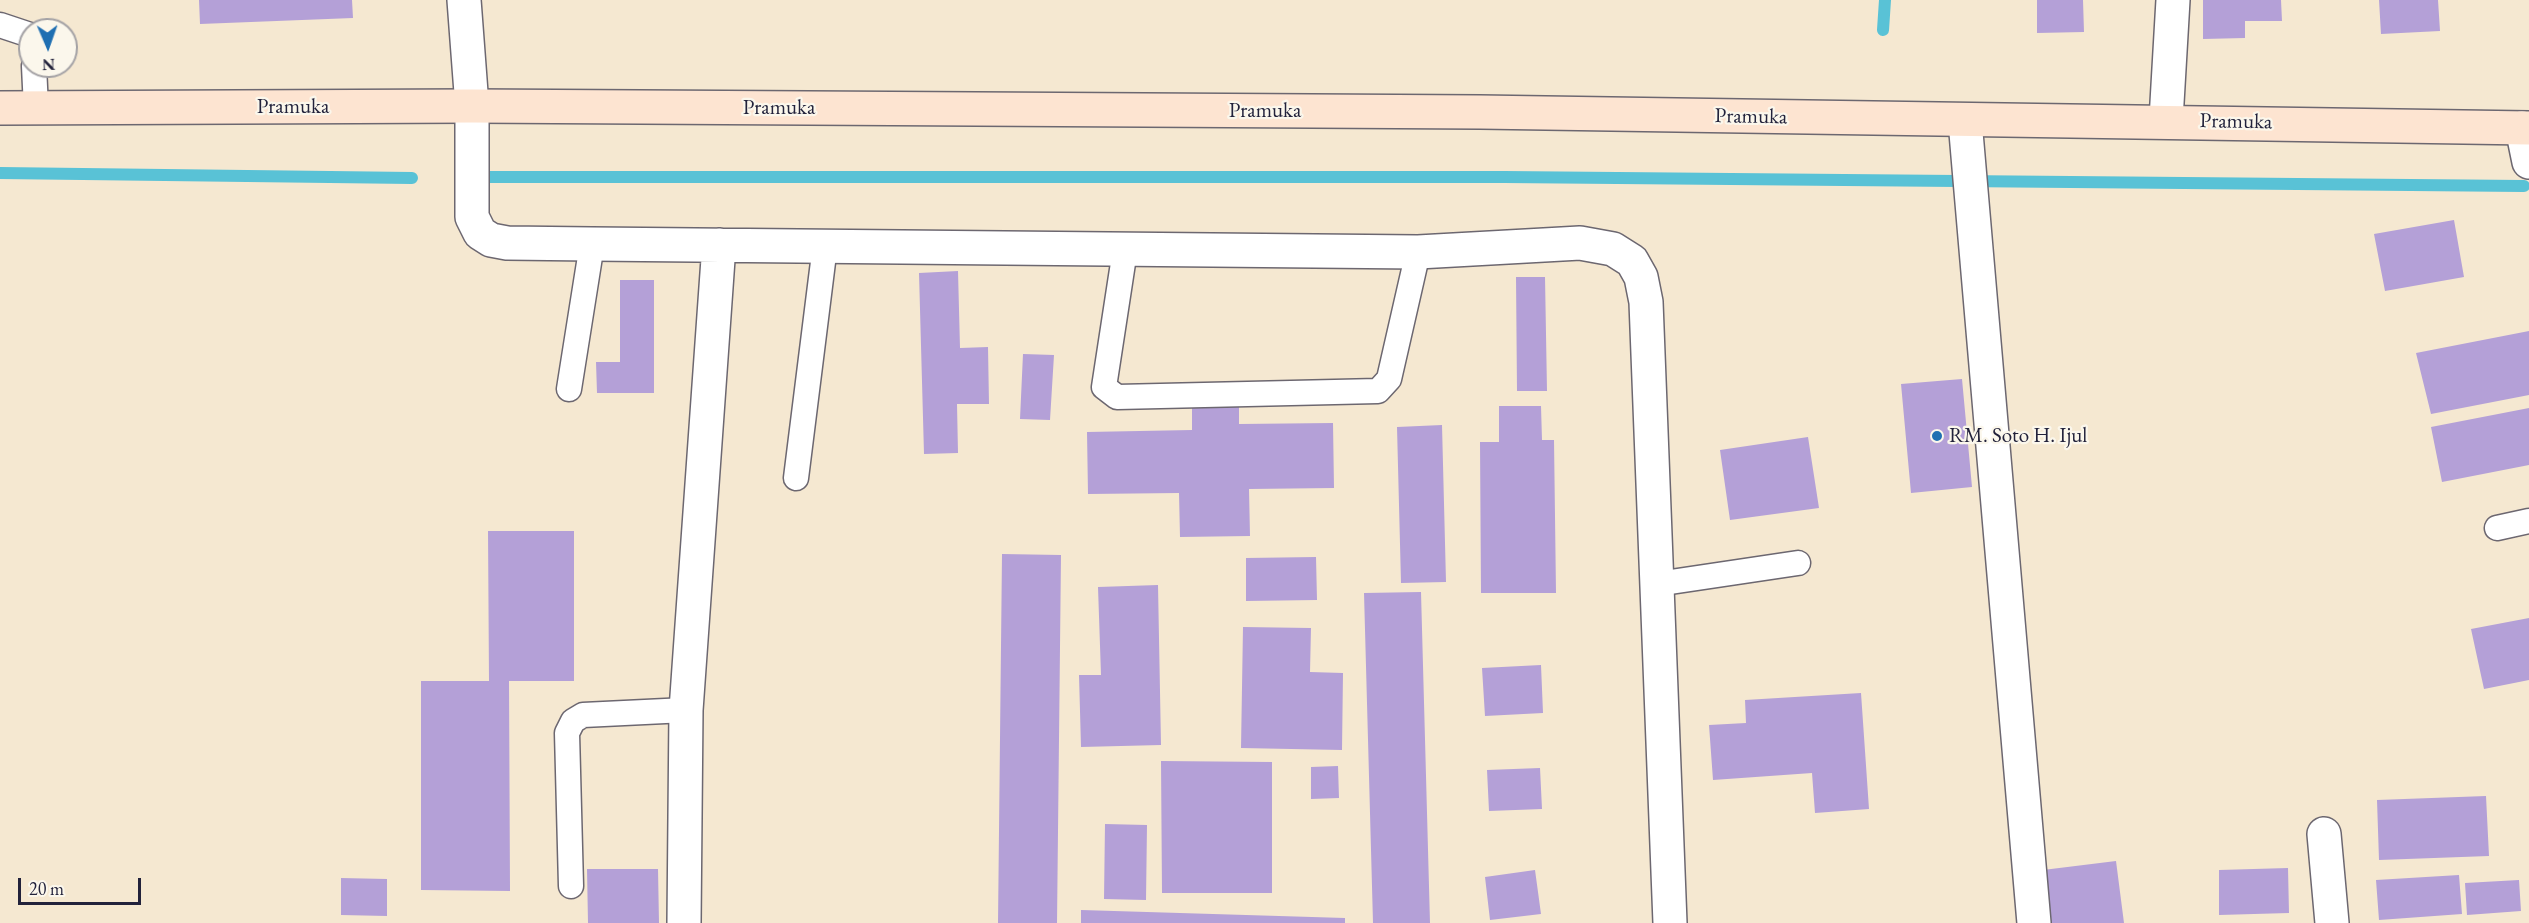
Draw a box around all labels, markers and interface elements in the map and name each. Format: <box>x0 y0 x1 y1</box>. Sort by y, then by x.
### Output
north arrow <box>18 18 78 78</box>
text: N <box>42 54 55 75</box>
street label: Pramuka <box>257 94 329 120</box>
street label: Pramuka <box>743 95 815 121</box>
street label: Pramuka <box>1229 98 1301 124</box>
street label: Pramuka <box>1714 104 1788 130</box>
street label: Pramuka <box>2199 109 2273 135</box>
place label: RM. Soto H. Ijul <box>1949 423 2087 449</box>
marker: RM. Soto H. Ijul <box>1930 429 1944 443</box>
scale bar <box>21 866 144 904</box>
text: 20 m <box>29 877 64 900</box>

